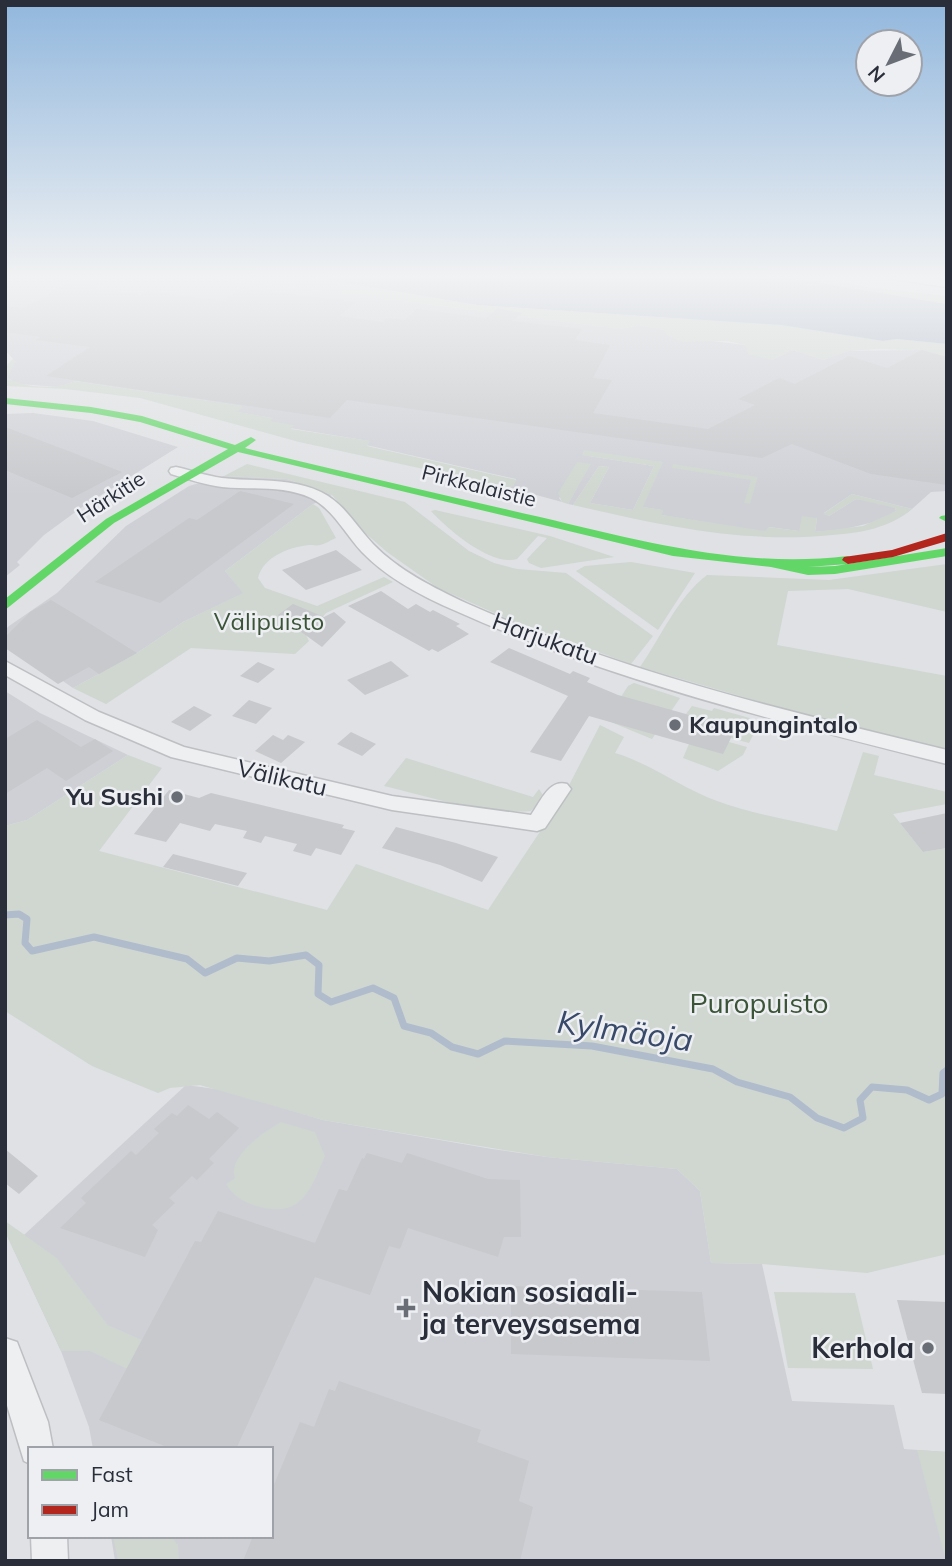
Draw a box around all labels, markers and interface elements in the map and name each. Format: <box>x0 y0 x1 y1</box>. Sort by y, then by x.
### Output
north arrow <box>854 28 924 98</box>
text: N <box>863 61 890 88</box>
street label: Pirkkalaistie <box>419 458 539 512</box>
street label: Härkitie <box>72 465 149 528</box>
street label: Harjukatu <box>489 605 602 671</box>
park label: Välipuisto <box>214 606 324 636</box>
place label: Kaupungintalo <box>689 709 858 739</box>
marker: Kaupungintalo <box>667 717 683 733</box>
street label: Välikatu <box>234 752 330 802</box>
place label: Yu Sushi <box>65 781 163 811</box>
marker: Yu Sushi <box>169 789 185 805</box>
park label: Puropuisto <box>689 985 829 1020</box>
water label: Kylmäoja <box>555 1001 695 1059</box>
place label: Nokian sosiaali- ja terveysasema <box>420 1274 640 1341</box>
marker: Nokian sosiaali- ja terveysasema <box>396 1298 416 1318</box>
place label: Kerhola <box>811 1330 914 1365</box>
marker: Kerhola <box>920 1340 936 1356</box>
legend <box>28 1447 273 1538</box>
text: Fast <box>91 1461 133 1487</box>
text: Jam <box>91 1496 129 1522</box>

